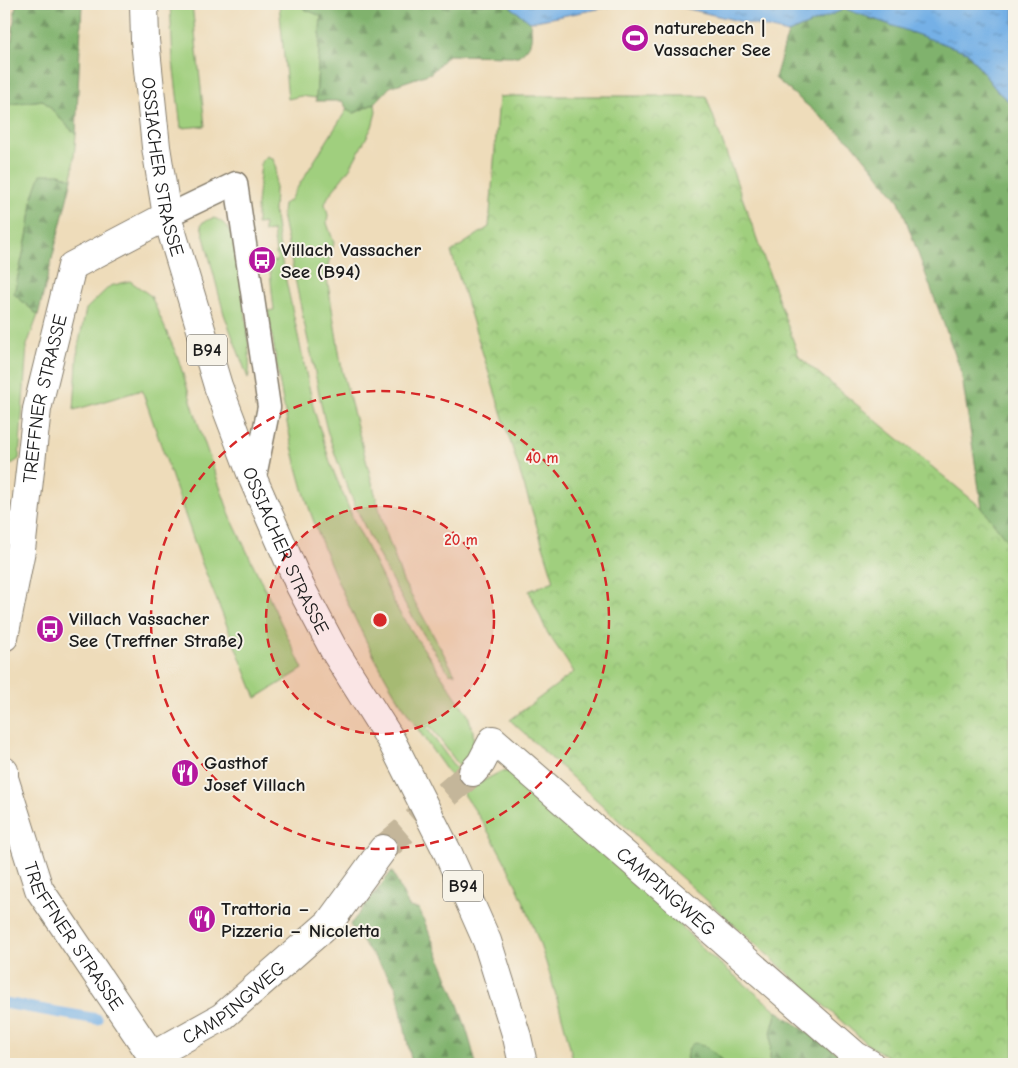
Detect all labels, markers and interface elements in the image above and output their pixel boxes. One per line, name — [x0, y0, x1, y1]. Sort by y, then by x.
place label: naturebeach | Vassacher See — [654, 17, 771, 61]
sports icon: naturebeach | Vassacher See — [620, 23, 650, 53]
street label: OSSIACHER STRASSE — [137, 76, 188, 259]
place label: Villach Vassacher See (B94) — [281, 239, 421, 283]
bus stop icon: Villach Vassacher See (B94) — [247, 245, 277, 275]
street label: TREFFNER STRASSE — [19, 312, 72, 484]
road number: B94 — [187, 334, 227, 366]
text: 40 m — [526, 449, 559, 467]
street label: OSSIACHER STRASSE — [238, 464, 334, 638]
text: 20 m — [444, 531, 478, 549]
place label: Villach Vassacher See (Treffner Straße) — [69, 608, 244, 652]
centre of rings — [371, 611, 389, 629]
bus stop icon: Villach Vassacher See (Treffner Straße) — [35, 614, 65, 644]
place label: Gasthof Josef Villach — [204, 752, 305, 796]
restaurant icon: Gasthof Josef Villach — [170, 758, 200, 788]
street label: CAMPINGWEG — [612, 843, 720, 941]
street label: TREFFNER STRASSE — [19, 859, 128, 1014]
road number: B94 — [443, 870, 483, 901]
place label: Trattoria – Pizzeria – Nicoletta — [221, 898, 380, 942]
restaurant icon: Trattoria – Pizzeria – Nicoletta — [187, 904, 217, 934]
street label: CAMPINGWEG — [178, 957, 290, 1049]

